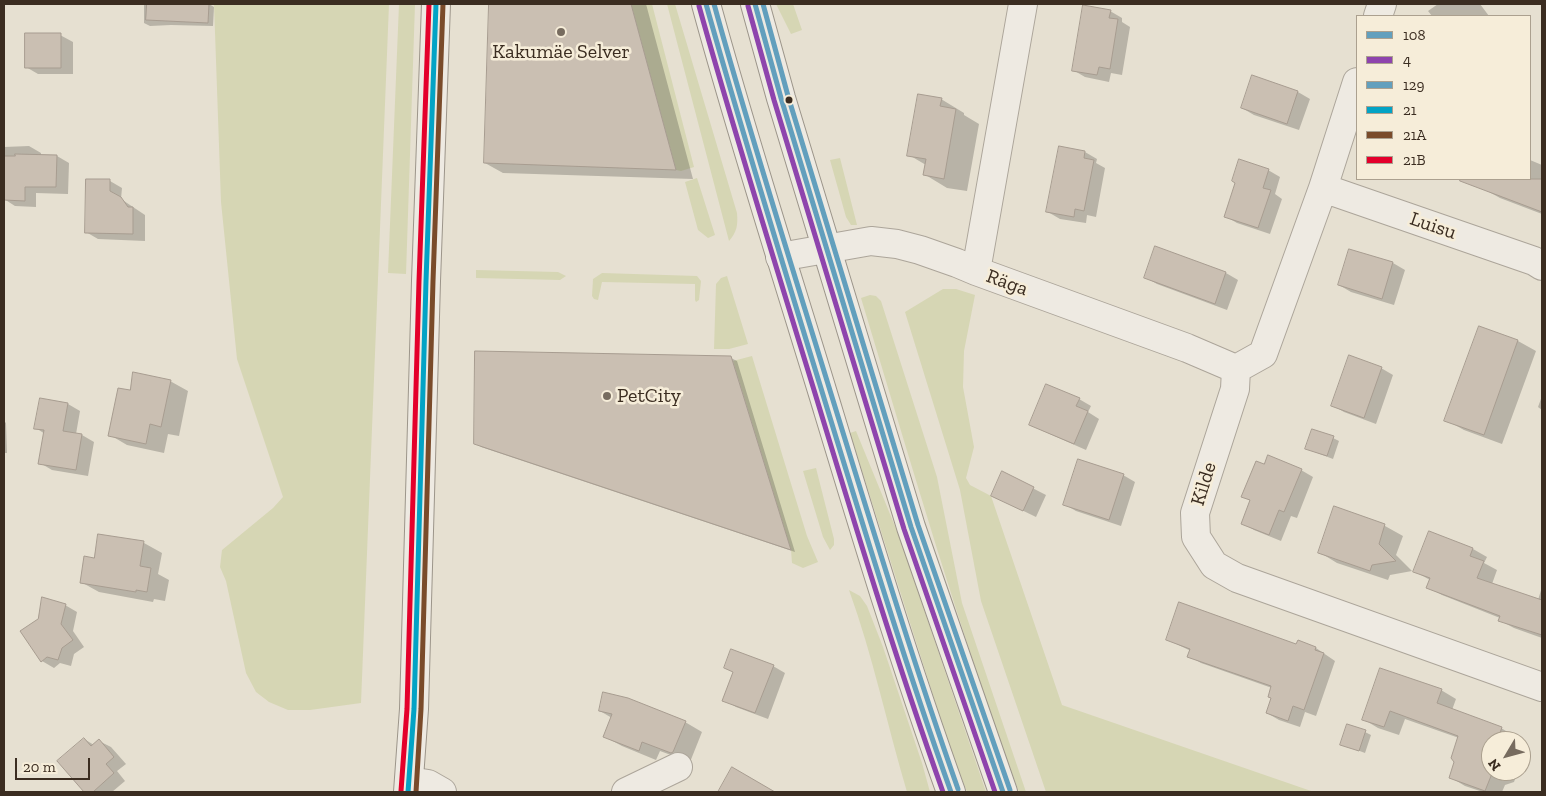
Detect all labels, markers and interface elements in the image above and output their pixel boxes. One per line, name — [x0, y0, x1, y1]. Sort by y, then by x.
legend — [1356, 15, 1531, 180]
marker: Kakumäe Selver — [555, 26, 567, 38]
text: 108 — [1403, 26, 1426, 44]
place label: Kakumäe Selver — [492, 40, 630, 64]
text: 4 — [1403, 51, 1411, 69]
text: 129 — [1403, 76, 1424, 94]
unlabelled marker — [784, 95, 794, 105]
text: 21 — [1403, 101, 1417, 119]
text: 21A — [1403, 126, 1426, 144]
text: 21B — [1403, 151, 1426, 169]
street label: Luisu — [1407, 207, 1459, 245]
street label: Räga — [983, 264, 1031, 302]
place label: PetCity — [617, 384, 681, 408]
marker: PetCity — [601, 390, 613, 402]
street label: Kilde — [1186, 459, 1222, 509]
north arrow — [1481, 731, 1531, 781]
scale bar — [18, 748, 92, 780]
text: N — [1484, 755, 1504, 774]
text: 20 m — [23, 758, 56, 776]

